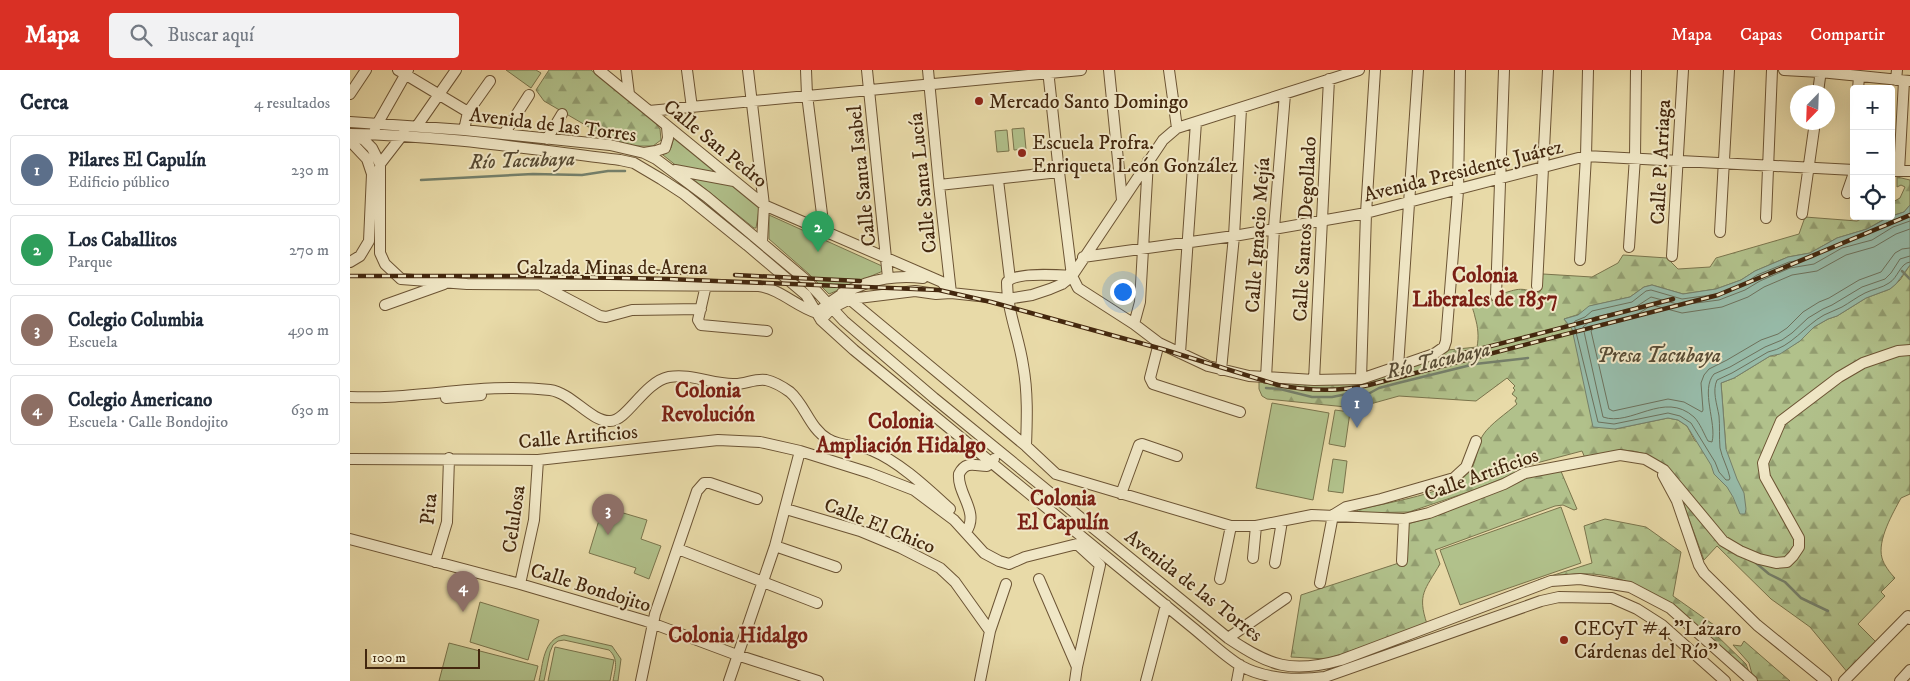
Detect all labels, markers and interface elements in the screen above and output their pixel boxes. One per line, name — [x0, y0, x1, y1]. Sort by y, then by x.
search box — [109, 13, 459, 58]
text: Mapa — [25, 20, 79, 50]
icon: search — [127, 21, 155, 49]
text: Buscar aquí — [167, 24, 254, 47]
text: Mapa — [1671, 24, 1712, 46]
text: Capas — [1740, 24, 1782, 46]
text: Compartir — [1810, 24, 1885, 46]
north arrow — [1790, 85, 1835, 130]
map controls — [1850, 85, 1895, 220]
button: + — [1850, 85, 1895, 130]
text: Cerca — [20, 90, 68, 116]
place label: Mercado Santo Domingo — [989, 90, 1188, 115]
text: 4 resultados — [254, 93, 330, 113]
street label: Calle San Pedro — [658, 95, 772, 194]
marker: Mercado Santo Domingo — [973, 95, 985, 107]
street label: Calle P. Arriaga — [1646, 98, 1677, 225]
street label: Avenida de las Torres — [468, 103, 638, 148]
street label: Calle Santa Isabel — [843, 104, 882, 248]
street label: Calle Santa Lucía — [904, 111, 943, 254]
button: − — [1850, 130, 1895, 175]
place label: Escuela Profra. Enriqueta León González — [1032, 131, 1238, 179]
street label: Avenida Presidente Juárez — [1361, 134, 1566, 208]
street label: Calle Santos Degollado — [1288, 136, 1323, 322]
water label: Río Tacubaya — [468, 146, 576, 176]
marker: Escuela Profra. Enriqueta León González — [1016, 147, 1028, 159]
text: Pilares El Capulín — [68, 149, 206, 172]
street label: Calle Ignacio Mejía — [1241, 156, 1276, 314]
text: 1 — [34, 160, 40, 180]
text: 230 m — [291, 160, 329, 180]
text: Edificio público — [68, 172, 169, 192]
button: locate — [1850, 175, 1895, 220]
pin: 2 — [802, 211, 834, 252]
text: Los Caballitos — [68, 229, 177, 252]
text: 2 — [33, 240, 41, 260]
text: 270 m — [289, 240, 329, 260]
text: Parque — [68, 252, 112, 272]
street label: Calzada Minas de Arena — [516, 256, 708, 281]
district label: Colonia Liberales de 1857 — [1412, 263, 1558, 313]
your location — [1110, 279, 1136, 305]
text: Colegio Columbia — [68, 309, 203, 332]
text: 3 — [34, 320, 40, 340]
text: 490 m — [288, 320, 329, 340]
text: Escuela — [68, 332, 118, 352]
water label: Río Tacubaya — [1383, 336, 1493, 386]
water label: Presa Tacubaya — [1597, 343, 1721, 369]
district label: Colonia Revolución — [661, 378, 756, 428]
pin: 1 — [1341, 387, 1373, 428]
text: Colegio Americano — [68, 389, 212, 412]
text: 4 — [32, 400, 42, 420]
text: 630 m — [291, 400, 329, 420]
district label: Colonia Ampliación Hidalgo — [815, 409, 986, 459]
text: Escuela · Calle Bondojito — [68, 412, 228, 432]
street label: Calle Artificios — [518, 420, 639, 455]
street label: Calle Artificios — [1421, 443, 1542, 508]
street label: Celulosa — [497, 483, 532, 555]
district label: Colonia El Capulín — [1017, 486, 1110, 536]
street label: Pita — [415, 492, 444, 526]
street label: Calle El Chico — [820, 493, 939, 560]
pin: 3 — [592, 494, 624, 535]
street label: Avenida de las Torres — [1119, 525, 1267, 648]
street label: Calle Bondojito — [527, 558, 654, 619]
pin: 4 — [447, 571, 479, 612]
place label: CECyT #4 "Lázaro Cárdenas del Río" — [1574, 617, 1741, 665]
district label: Colonia Hidalgo — [668, 623, 808, 649]
marker: CECyT #4 "Lázaro Cárdenas del Río" — [1558, 634, 1570, 646]
scale bar — [365, 646, 480, 669]
text: 100 m — [372, 649, 406, 667]

